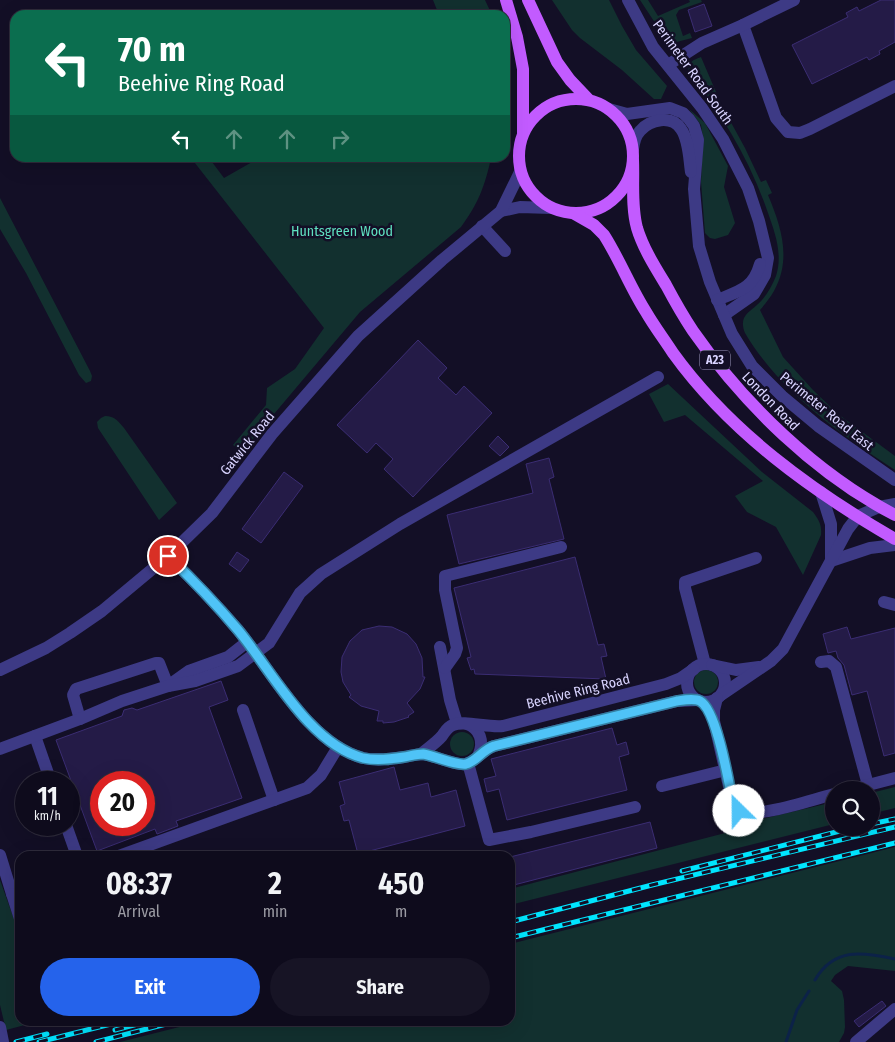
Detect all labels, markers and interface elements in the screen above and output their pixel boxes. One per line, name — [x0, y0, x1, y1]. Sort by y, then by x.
street label: Perimeter Road South — [649, 17, 736, 128]
text: 70 m — [118, 28, 186, 70]
icon: left — [35, 30, 100, 95]
text: Beehive Ring Road — [118, 70, 285, 97]
icon: left — [167, 125, 195, 153]
icon: ahead — [220, 125, 248, 153]
icon: ahead — [273, 125, 301, 153]
icon: right — [326, 125, 354, 153]
park label: Huntsgreen Wood — [291, 223, 393, 240]
road number: A23 — [700, 350, 730, 370]
street label: London Road — [738, 368, 803, 434]
street label: Perimeter Road East — [776, 368, 877, 455]
street label: Gatwick Road — [217, 408, 278, 479]
pin — [147, 535, 189, 577]
icon: arrive — [154, 542, 182, 570]
street label: Beehive Ring Road — [525, 670, 632, 713]
speed limit sign: 20 — [90, 771, 155, 836]
map controls — [825, 781, 880, 836]
button: search — [825, 781, 880, 836]
text: 11 — [37, 782, 58, 812]
position arrow — [712, 784, 764, 836]
text: km/h — [34, 809, 61, 823]
text: 08:37 — [106, 866, 172, 902]
text: 2 — [268, 866, 282, 902]
text: 450 — [378, 866, 424, 902]
text: Arrival — [118, 902, 160, 921]
text: min — [263, 902, 287, 921]
text: m — [395, 902, 407, 921]
button: Exit — [40, 958, 260, 1016]
button: Share — [270, 958, 490, 1016]

